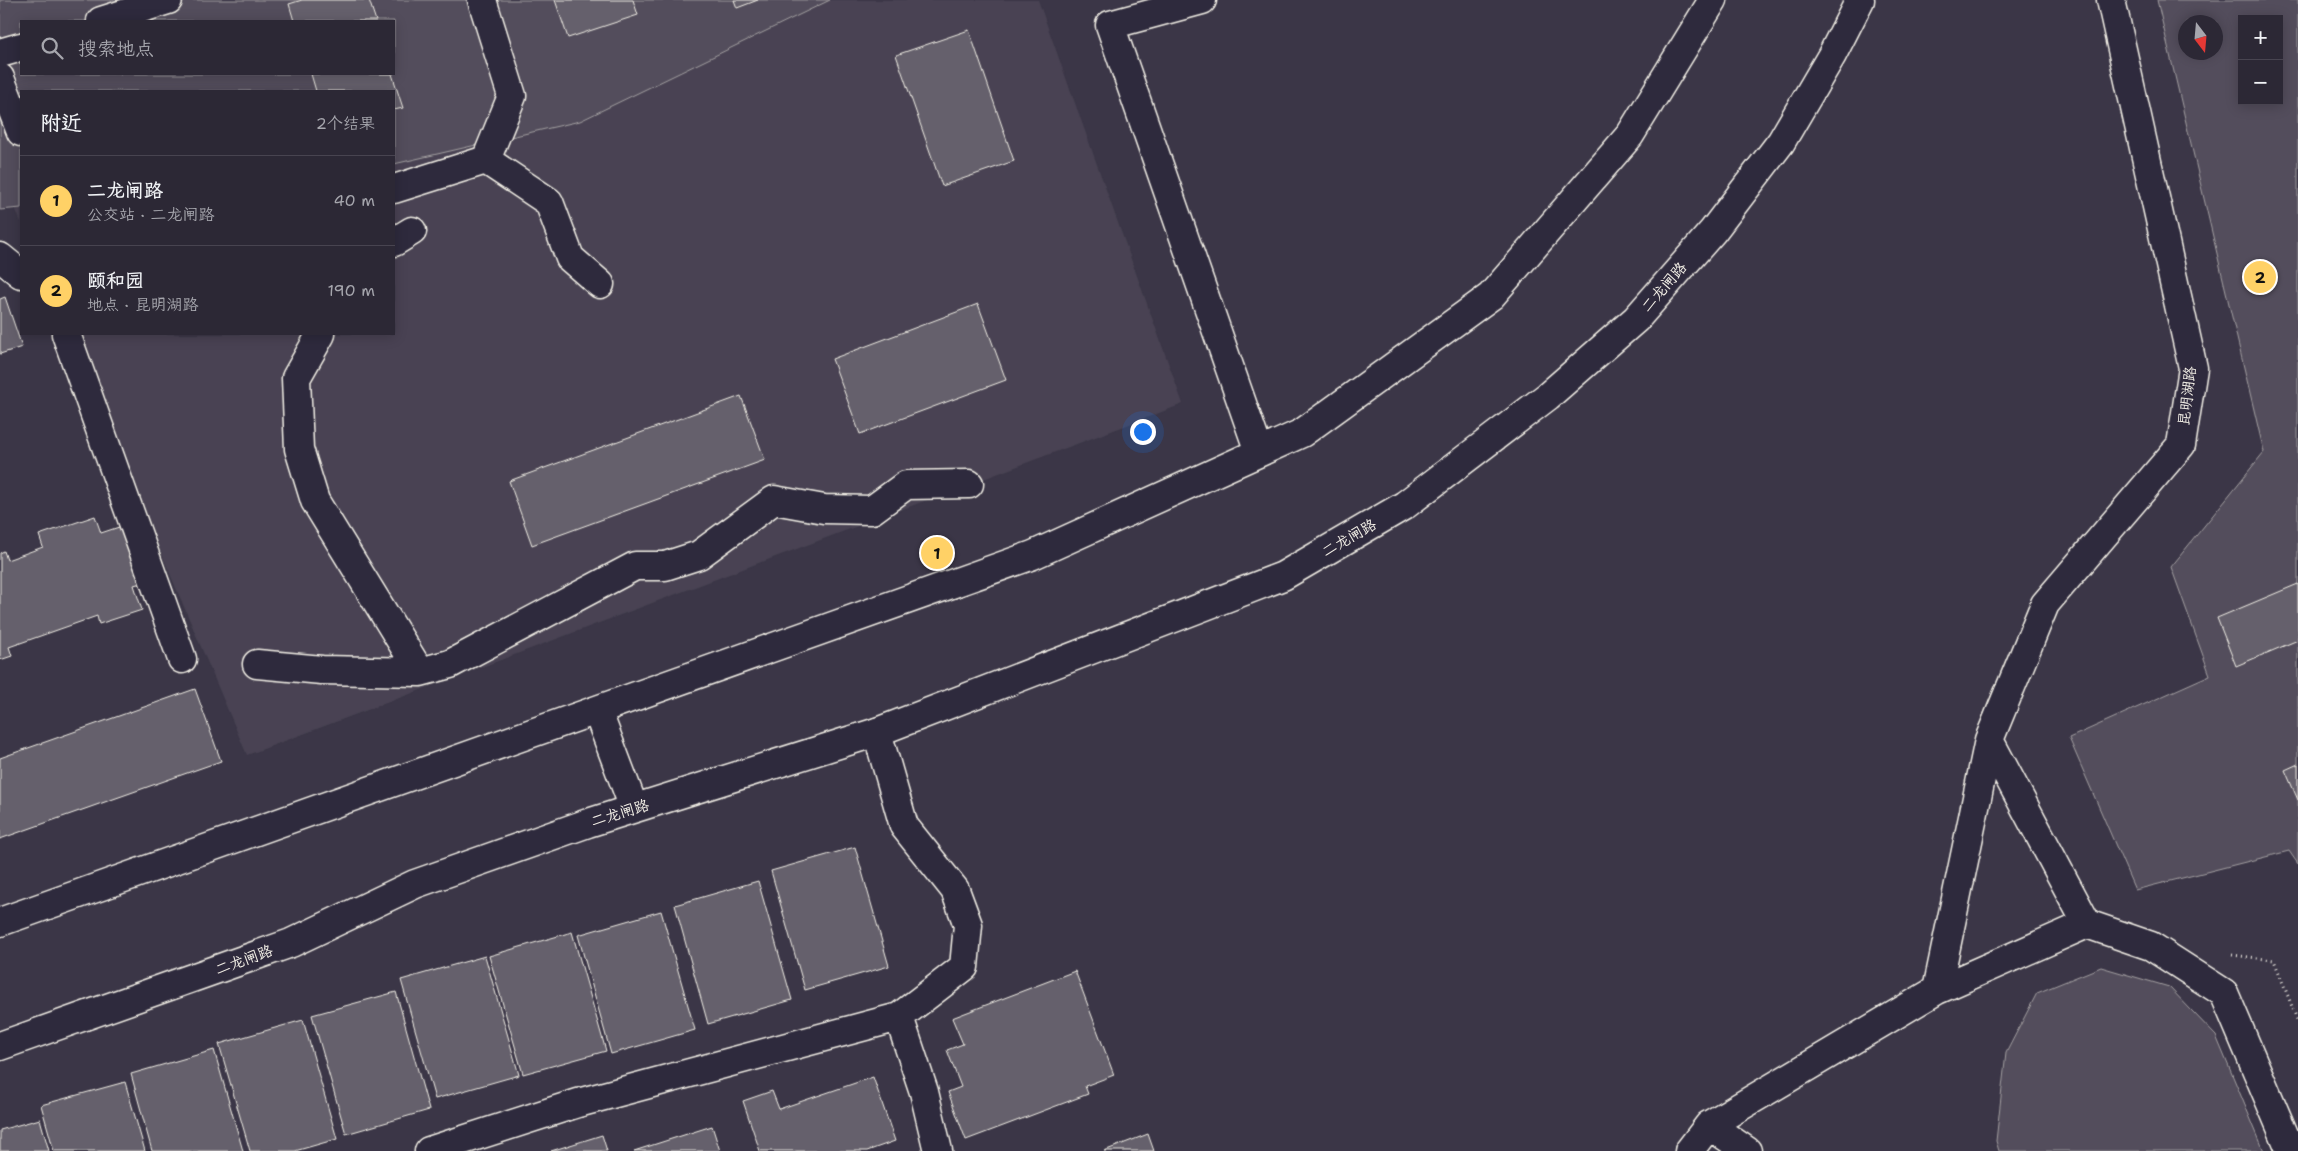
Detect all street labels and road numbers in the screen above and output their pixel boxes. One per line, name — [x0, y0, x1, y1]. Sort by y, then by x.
street label: 二龙闸路 — [1637, 258, 1691, 316]
street label: 昆明湖路 — [2173, 365, 2201, 427]
street label: 二龙闸路 — [1318, 514, 1380, 562]
street label: 二龙闸路 — [588, 795, 652, 831]
street label: 二龙闸路 — [212, 940, 276, 980]

